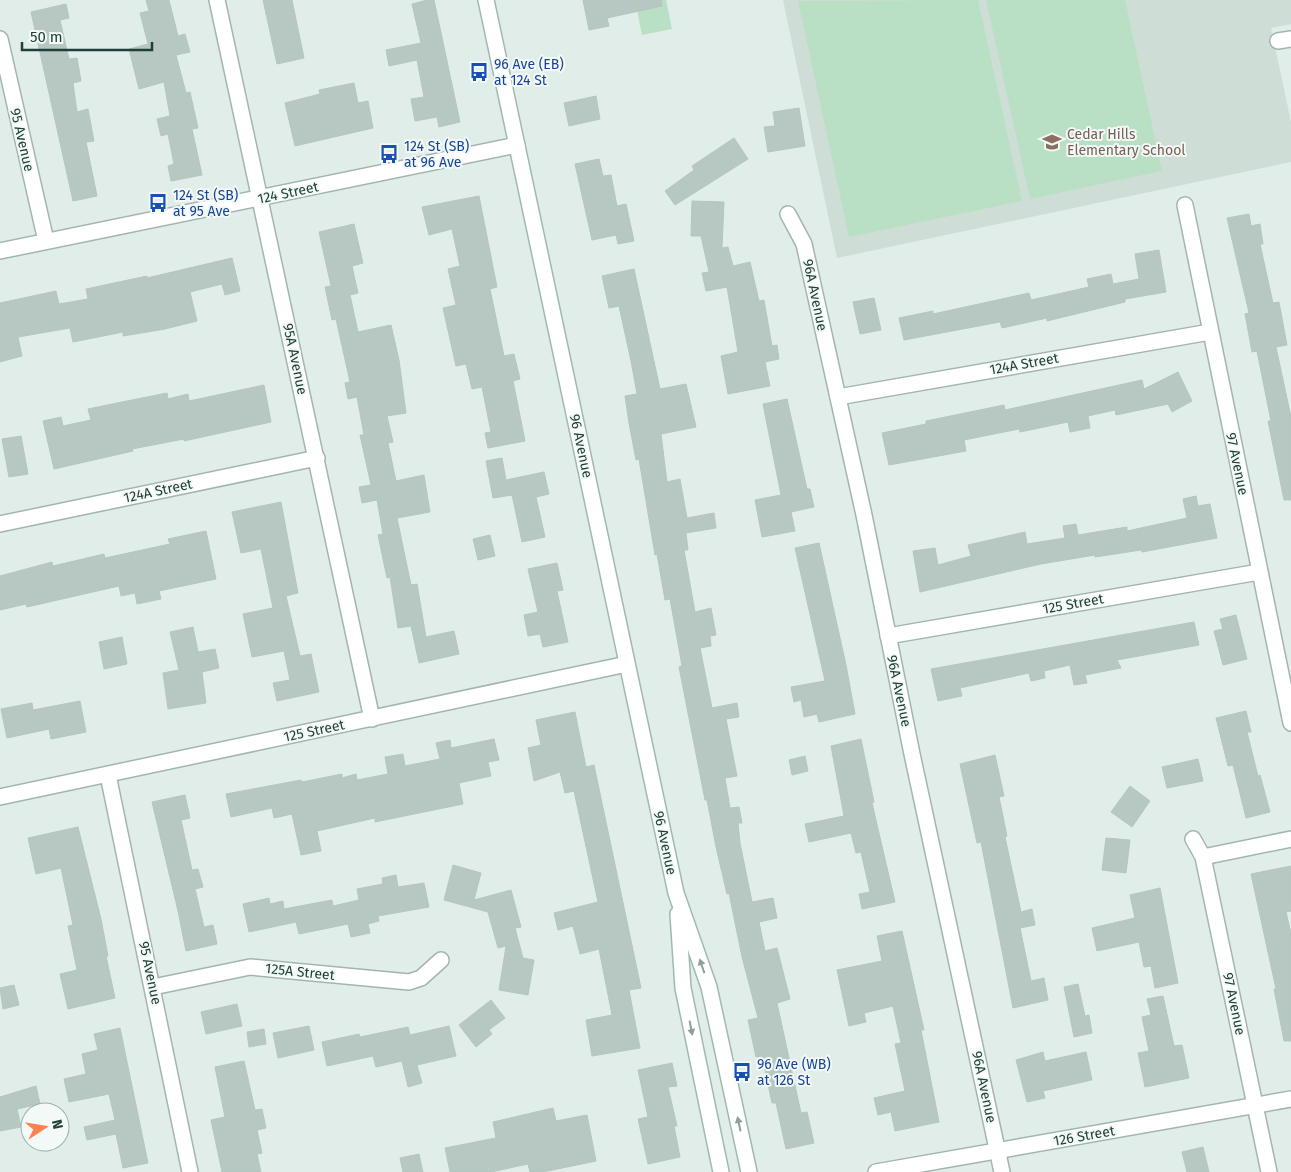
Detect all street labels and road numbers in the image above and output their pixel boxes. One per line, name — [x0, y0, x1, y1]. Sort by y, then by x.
street label: 95 Avenue — [6, 107, 38, 173]
street label: 124 Street — [256, 178, 321, 208]
street label: 96A Avenue — [799, 258, 831, 332]
street label: 95A Avenue — [279, 322, 311, 396]
street label: 124A Street — [988, 349, 1061, 378]
street label: 96 Avenue — [566, 412, 596, 480]
street label: 97 Avenue — [1222, 431, 1252, 497]
street label: 124A Street — [122, 475, 195, 507]
street label: 125 Street — [1041, 590, 1106, 618]
street label: 96A Avenue — [883, 654, 915, 728]
street label: 125 Street — [282, 716, 347, 746]
street label: 96 Avenue — [650, 809, 680, 877]
street label: 95 Avenue — [135, 940, 165, 1006]
street label: 125A Street — [264, 960, 336, 984]
street label: 97 Avenue — [1219, 971, 1249, 1037]
street label: 96A Avenue — [968, 1050, 1000, 1124]
street label: 126 Street — [1052, 1122, 1117, 1150]

